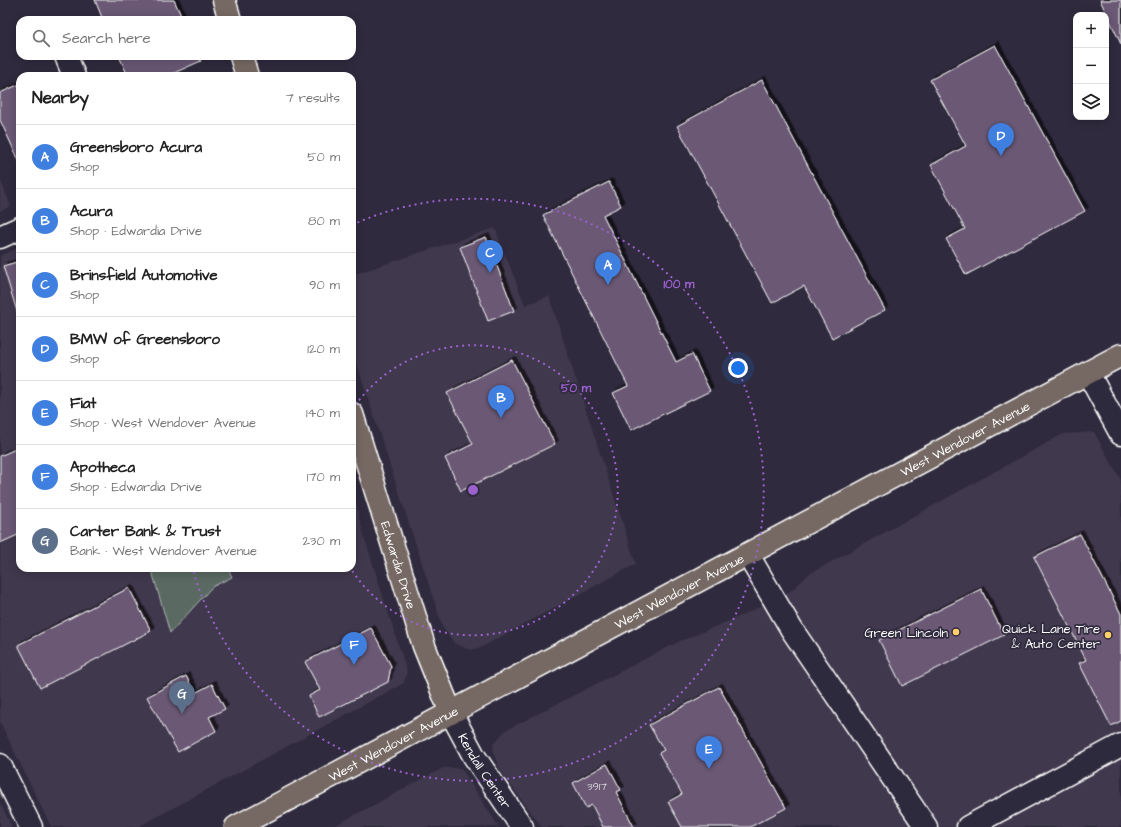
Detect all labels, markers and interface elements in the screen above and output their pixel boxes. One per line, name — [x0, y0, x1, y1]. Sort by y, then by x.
map controls — [1073, 12, 1109, 120]
button: + — [1073, 12, 1109, 48]
search box — [16, 16, 356, 60]
icon: search — [30, 27, 52, 49]
text: Search here — [62, 28, 151, 49]
button: − — [1073, 48, 1109, 84]
button: layers — [1073, 84, 1109, 120]
text: Nearby — [32, 86, 89, 110]
text: 7 results — [286, 89, 340, 107]
pin: D — [988, 123, 1014, 156]
text: Greensboro Acura — [70, 137, 202, 158]
text: A — [41, 148, 49, 166]
text: 50 m — [307, 148, 340, 166]
text: Shop — [70, 158, 99, 176]
text: Acura — [70, 201, 113, 222]
text: B — [40, 212, 50, 230]
text: 80 m — [308, 212, 340, 230]
text: Shop · Edwardia Drive — [70, 222, 202, 240]
pin: C — [477, 240, 503, 273]
pin: A — [595, 252, 621, 285]
text: Brinsfield Automotive — [70, 265, 218, 286]
text: C — [40, 276, 50, 294]
text: 90 m — [309, 276, 340, 294]
text: 100 m — [664, 276, 695, 293]
text: Shop — [70, 286, 99, 304]
text: BMW of Greensboro — [70, 329, 220, 350]
text: D — [41, 340, 49, 358]
text: 120 m — [307, 340, 340, 358]
text: Shop — [70, 350, 99, 368]
your location — [728, 358, 748, 378]
text: 50 m — [561, 380, 592, 397]
pin: B — [488, 385, 514, 418]
text: Fiat — [70, 393, 96, 414]
street label: West Wendover Avenue — [897, 397, 1033, 481]
text: E — [41, 404, 49, 422]
text: 140 m — [306, 404, 340, 422]
text: Shop · West Wendover Avenue — [70, 414, 256, 432]
text: Apotheca — [70, 457, 135, 478]
text: F — [40, 468, 50, 486]
text: 170 m — [307, 468, 340, 486]
text: Shop · Edwardia Drive — [70, 478, 202, 496]
centre of rings — [466, 483, 480, 497]
street label: Edwardia Drive — [376, 519, 420, 611]
text: Carter Bank & Trust — [70, 521, 221, 542]
text: G — [40, 532, 50, 550]
text: 230 m — [302, 532, 340, 550]
text: Bank · West Wendover Avenue — [70, 542, 257, 560]
street label: West Wendover Avenue — [611, 550, 747, 634]
place label: Quick Lane Tire & Auto Center — [1002, 620, 1100, 653]
place label: Green Lincoln — [865, 624, 948, 642]
marker: Green Lincoln — [951, 627, 961, 637]
marker: Quick Lane Tire & Auto Center — [1103, 630, 1113, 640]
pin: F — [341, 632, 367, 665]
pin: G — [169, 681, 195, 714]
street label: West Wendover Avenue — [326, 702, 462, 786]
street label: Kendall Center — [453, 730, 515, 812]
pin: E — [696, 736, 722, 769]
house number: 3917 — [587, 779, 607, 794]

